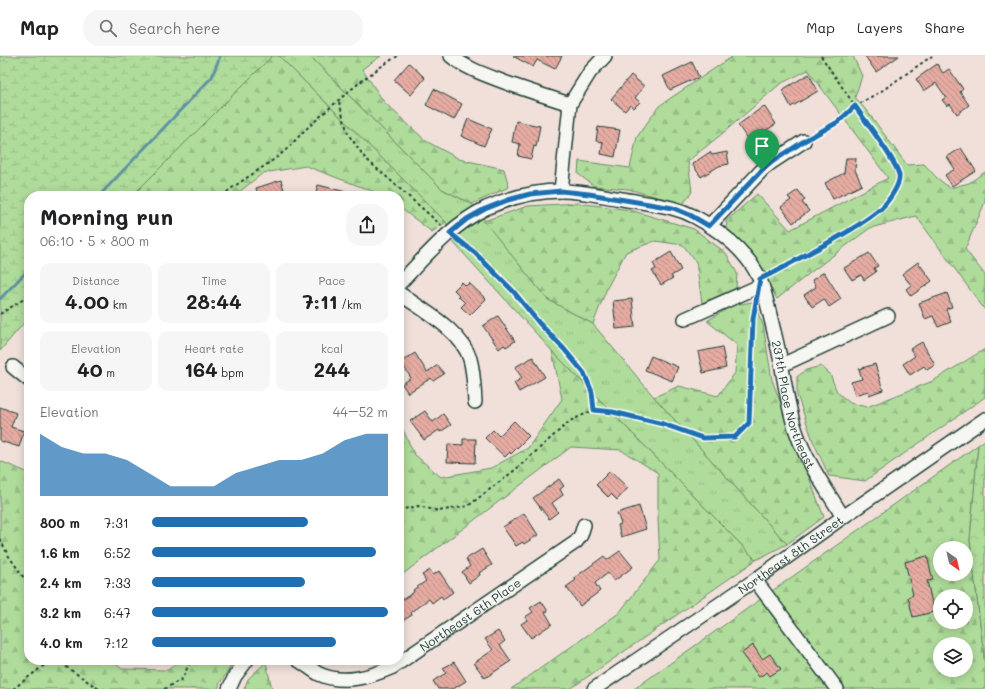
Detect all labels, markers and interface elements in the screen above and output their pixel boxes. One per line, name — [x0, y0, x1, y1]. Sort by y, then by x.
search box — [83, 10, 363, 46]
text: Map — [20, 15, 59, 40]
icon: search — [97, 17, 119, 39]
text: Search here — [129, 18, 220, 38]
text: Map — [806, 18, 835, 37]
text: Layers — [857, 18, 903, 37]
text: Share — [925, 18, 965, 37]
pin — [745, 129, 779, 170]
icon: arrive — [751, 135, 773, 157]
text: Morning run — [40, 202, 173, 231]
button: share — [346, 204, 388, 246]
text: 06:10 · 5 × 800 m — [40, 232, 149, 249]
text: Distance — [72, 273, 120, 288]
text: Time — [201, 273, 227, 288]
text: Pace — [319, 273, 345, 288]
text: 4.00 — [65, 288, 109, 314]
text: 28:44 — [186, 288, 242, 314]
text: 7:11 — [302, 288, 338, 314]
text: km — [109, 297, 127, 312]
text: /km — [338, 297, 362, 312]
street label: 237th Place Northeast — [768, 339, 820, 471]
text: Elevation — [71, 341, 121, 356]
text: Heart rate — [184, 341, 244, 356]
text: kcal — [321, 341, 343, 356]
text: 40 — [77, 356, 103, 382]
text: 164 — [184, 356, 218, 382]
text: 244 — [314, 356, 350, 382]
text: m — [103, 365, 115, 380]
text: bpm — [218, 365, 244, 380]
text: Elevation — [40, 403, 98, 420]
text: 44–52 m — [333, 403, 388, 420]
street label: Northeast 8th Street — [735, 512, 846, 597]
text: 800 m — [40, 514, 80, 531]
text: 7:31 — [104, 514, 129, 531]
north arrow — [933, 541, 973, 581]
map controls — [933, 541, 973, 677]
text: 1.6 km — [40, 544, 80, 561]
text: 6:52 — [104, 544, 131, 561]
text: 2.4 km — [40, 574, 82, 591]
text: 7:33 — [104, 574, 131, 591]
street label: Northeast 6th Place — [416, 574, 524, 655]
button: locate — [933, 589, 973, 629]
text: 3.2 km — [40, 604, 81, 621]
text: 6:47 — [104, 604, 131, 621]
text: 4.0 km — [40, 634, 83, 651]
text: 7:12 — [104, 634, 128, 651]
button: layers — [933, 637, 973, 677]

